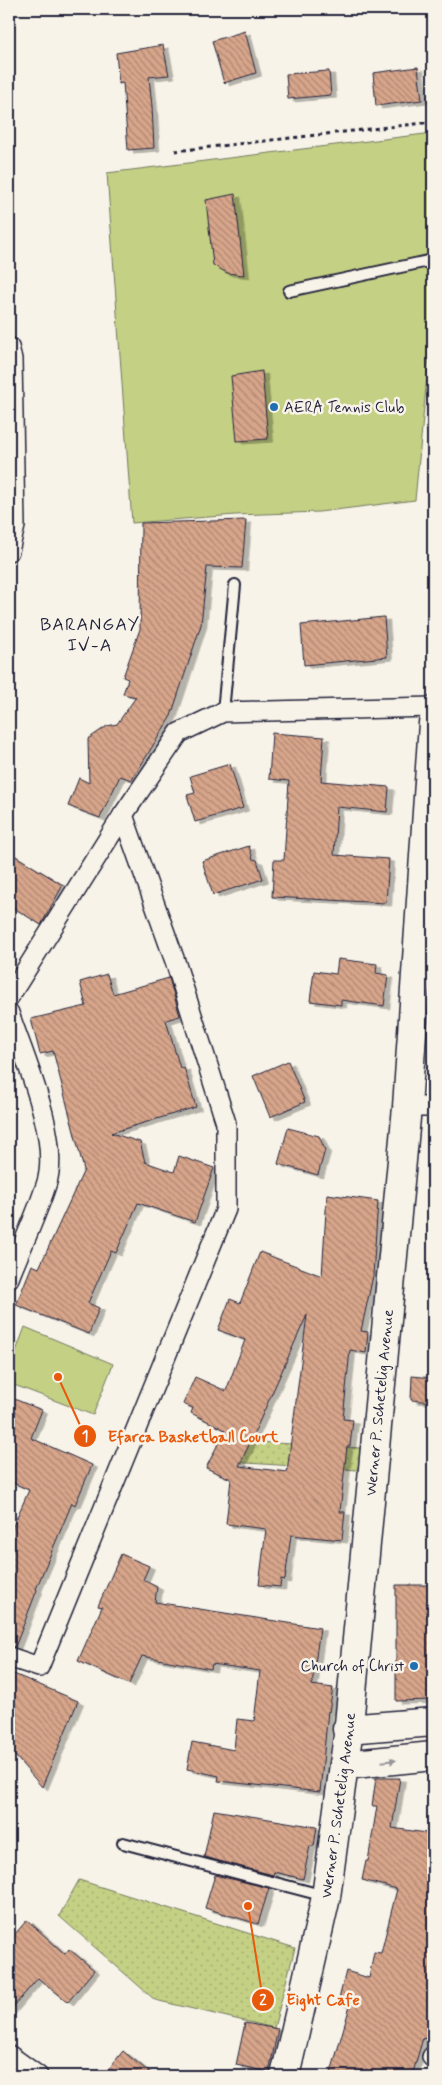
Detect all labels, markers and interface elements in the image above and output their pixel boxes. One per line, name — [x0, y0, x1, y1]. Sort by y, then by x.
place label: AERA Tennis Club — [284, 398, 404, 418]
marker: AERA Tennis Club — [268, 401, 280, 413]
district label: BARANGAY IV-A — [40, 613, 140, 658]
street label: Werner P. Schetelig Avenue — [362, 1309, 399, 1497]
callout: Efarca Basketball Court — [73, 1421, 288, 1452]
text: 1 — [82, 1427, 88, 1447]
text: Efarca Basketball Court — [108, 1427, 279, 1448]
place label: Church of Christ — [300, 1657, 405, 1677]
marker: Church of Christ — [408, 1660, 420, 1672]
street label: Werner P. Schetelig Avenue — [317, 1712, 361, 1900]
one-way arrow — [381, 1757, 397, 1765]
callout: Eight Cafe — [251, 1984, 370, 2015]
text: Eight Cafe — [286, 1990, 360, 2012]
text: 2 — [259, 1991, 267, 2011]

